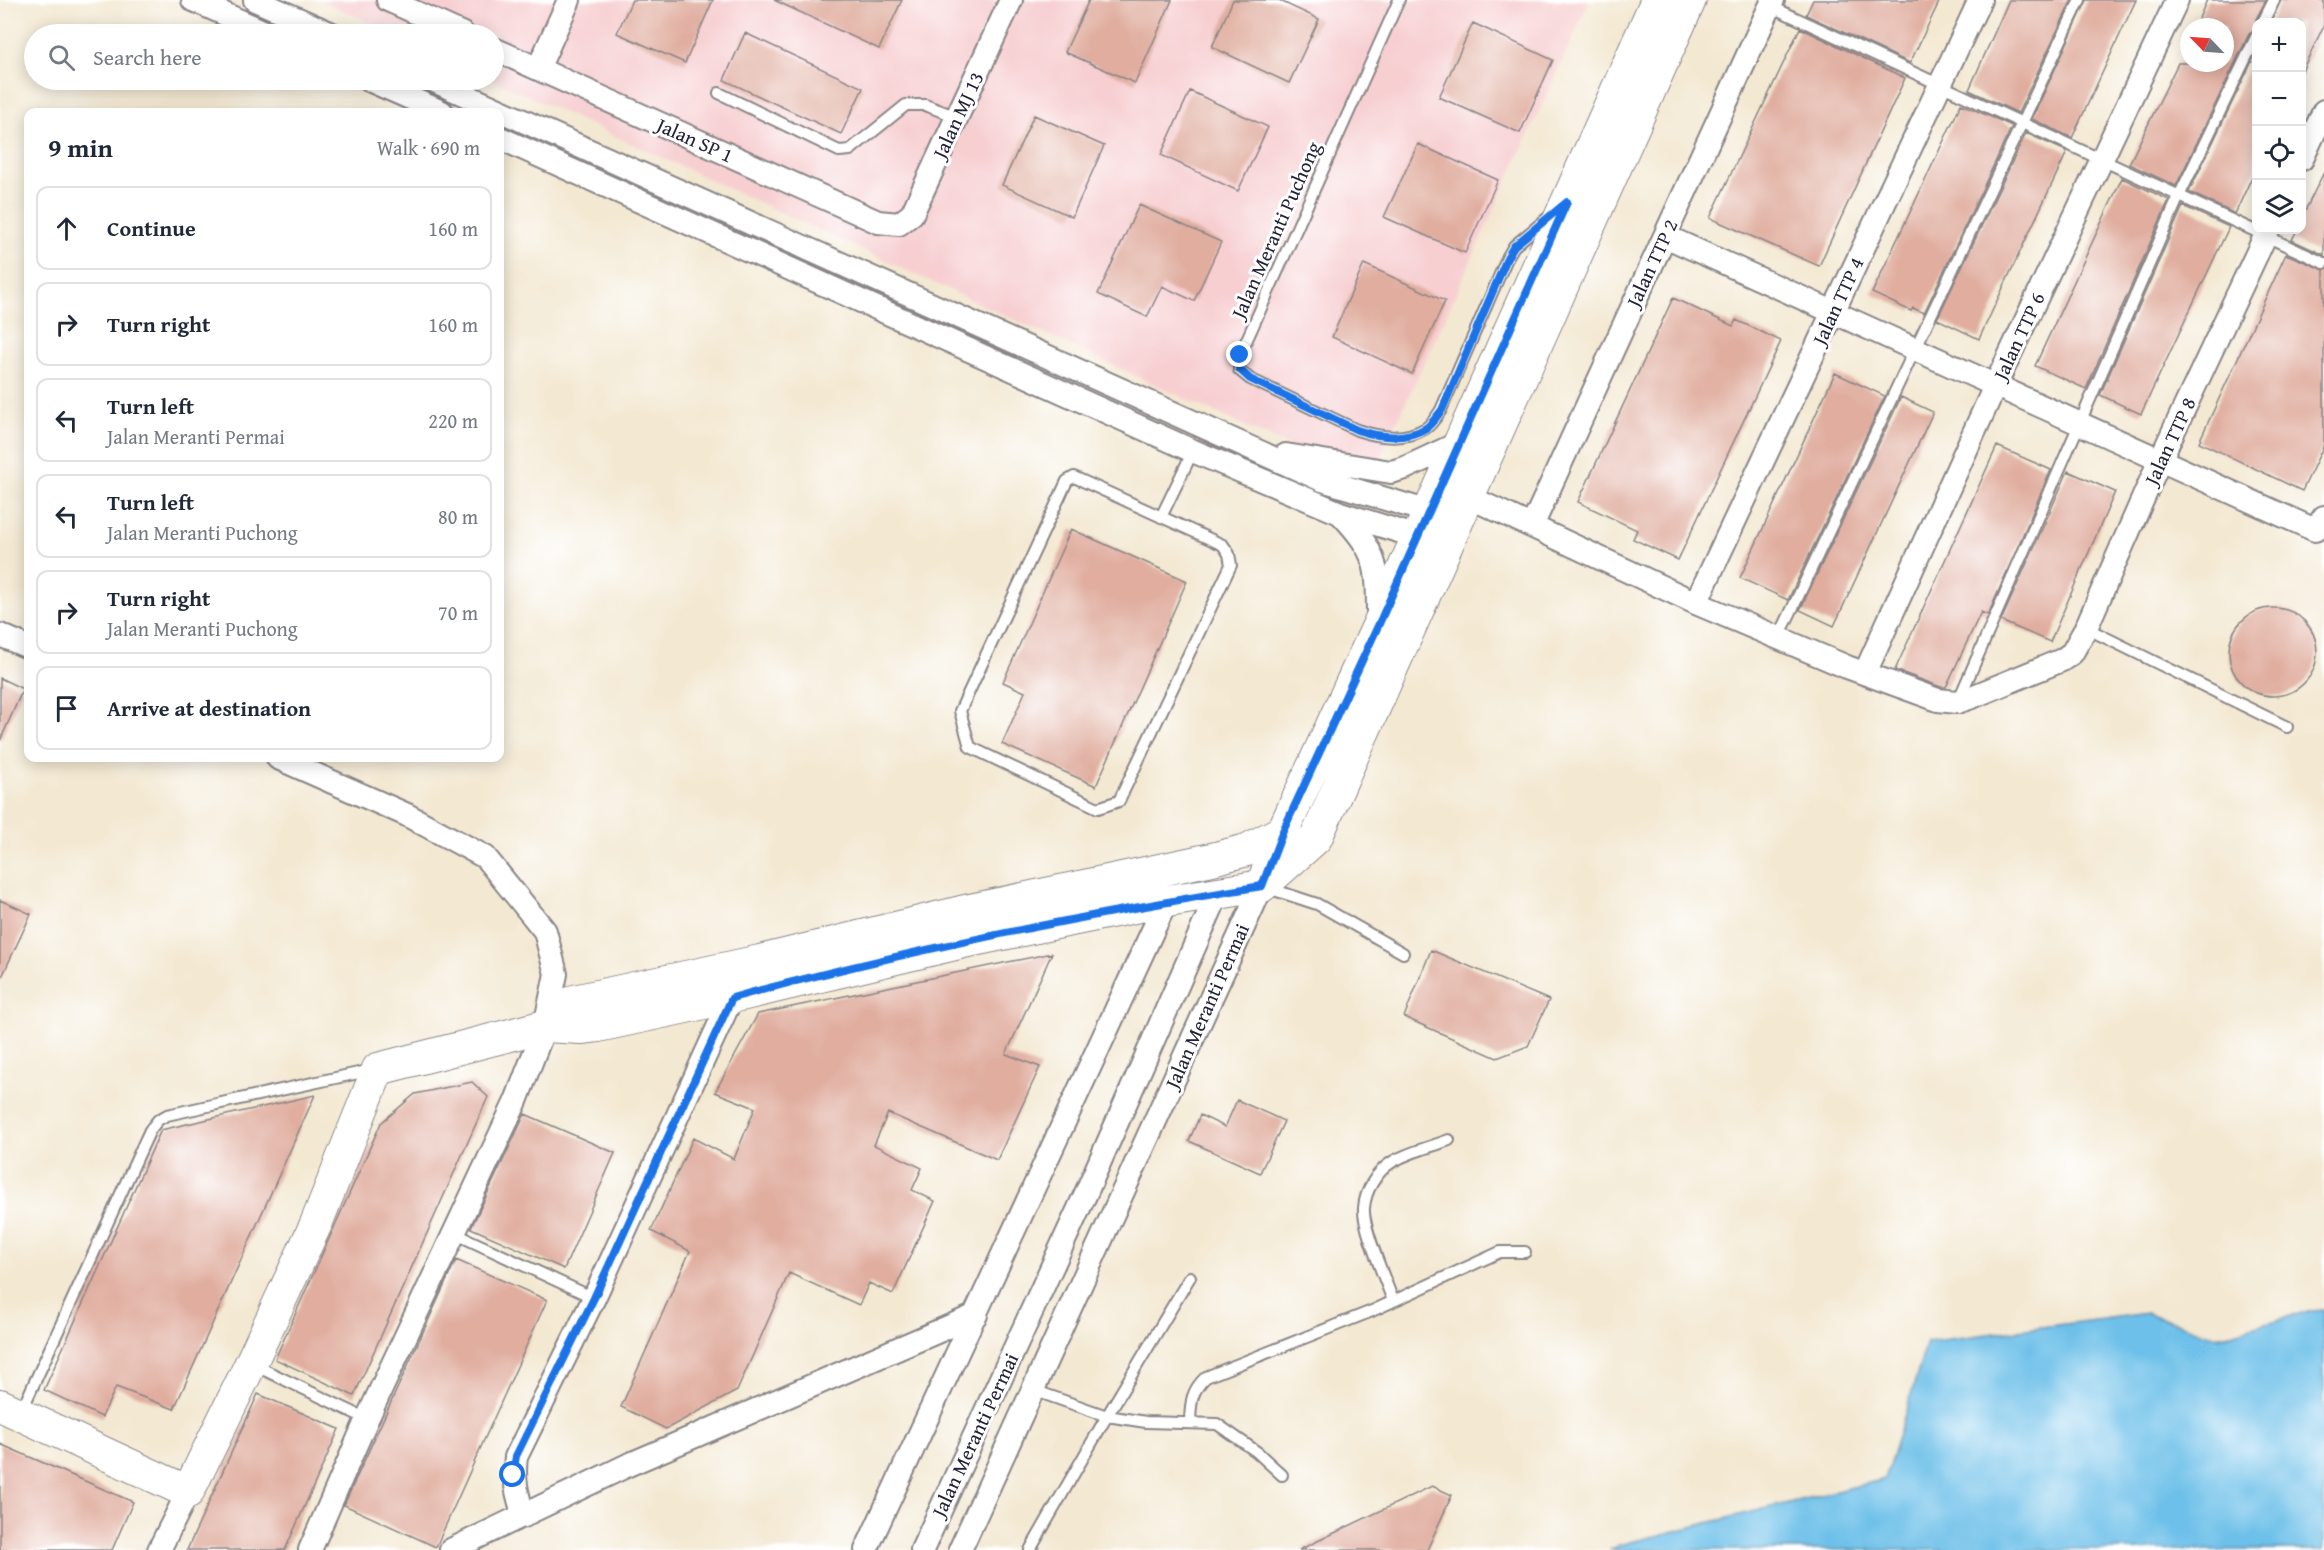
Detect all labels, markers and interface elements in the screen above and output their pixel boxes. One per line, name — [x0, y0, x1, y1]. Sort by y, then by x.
north arrow — [2180, 18, 2234, 72]
map controls — [2252, 18, 2306, 234]
button: + — [2252, 18, 2306, 72]
search box — [24, 24, 504, 90]
icon: search — [45, 41, 78, 74]
text: Search here — [93, 41, 202, 73]
street label: Jalan MJ 13 — [924, 67, 990, 166]
button: − — [2252, 72, 2306, 126]
street label: Jalan SP 1 — [650, 109, 738, 169]
button: locate — [2252, 126, 2306, 180]
text: 9 min — [48, 128, 113, 167]
text: Walk · 690 m — [377, 133, 480, 162]
street label: Jalan Meranti Puchong — [1222, 137, 1328, 326]
button: layers — [2252, 180, 2306, 234]
icon: ahead — [50, 212, 83, 245]
text: Continue — [107, 212, 196, 244]
text: 160 m — [428, 214, 478, 243]
street label: Jalan TTP 2 — [1617, 214, 1684, 314]
street label: Jalan TTP 4 — [1803, 252, 1870, 352]
street label: Jalan TTP 6 — [1984, 287, 2051, 387]
icon: right — [50, 308, 83, 341]
text: Turn right — [107, 308, 210, 340]
text: 160 m — [428, 310, 478, 339]
route end — [1226, 341, 1252, 367]
text: Turn left — [107, 390, 194, 422]
street label: Jalan TTP 8 — [2135, 392, 2202, 492]
icon: left — [50, 404, 83, 437]
text: 220 m — [428, 406, 478, 435]
text: Jalan Meranti Permai — [107, 422, 285, 451]
text: Turn left — [107, 486, 194, 518]
icon: left — [50, 500, 83, 533]
text: 80 m — [438, 502, 478, 531]
text: Jalan Meranti Puchong — [107, 518, 298, 547]
text: Turn right — [107, 582, 210, 614]
icon: right — [50, 596, 83, 629]
text: 70 m — [438, 598, 478, 627]
text: Jalan Meranti Puchong — [107, 614, 298, 643]
icon: arrive — [50, 692, 83, 725]
text: Arrive at destination — [107, 692, 311, 724]
street label: Jalan Meranti Permai — [1156, 918, 1256, 1096]
street label: Jalan Meranti Permai — [923, 1348, 1025, 1524]
route start — [499, 1461, 525, 1487]

